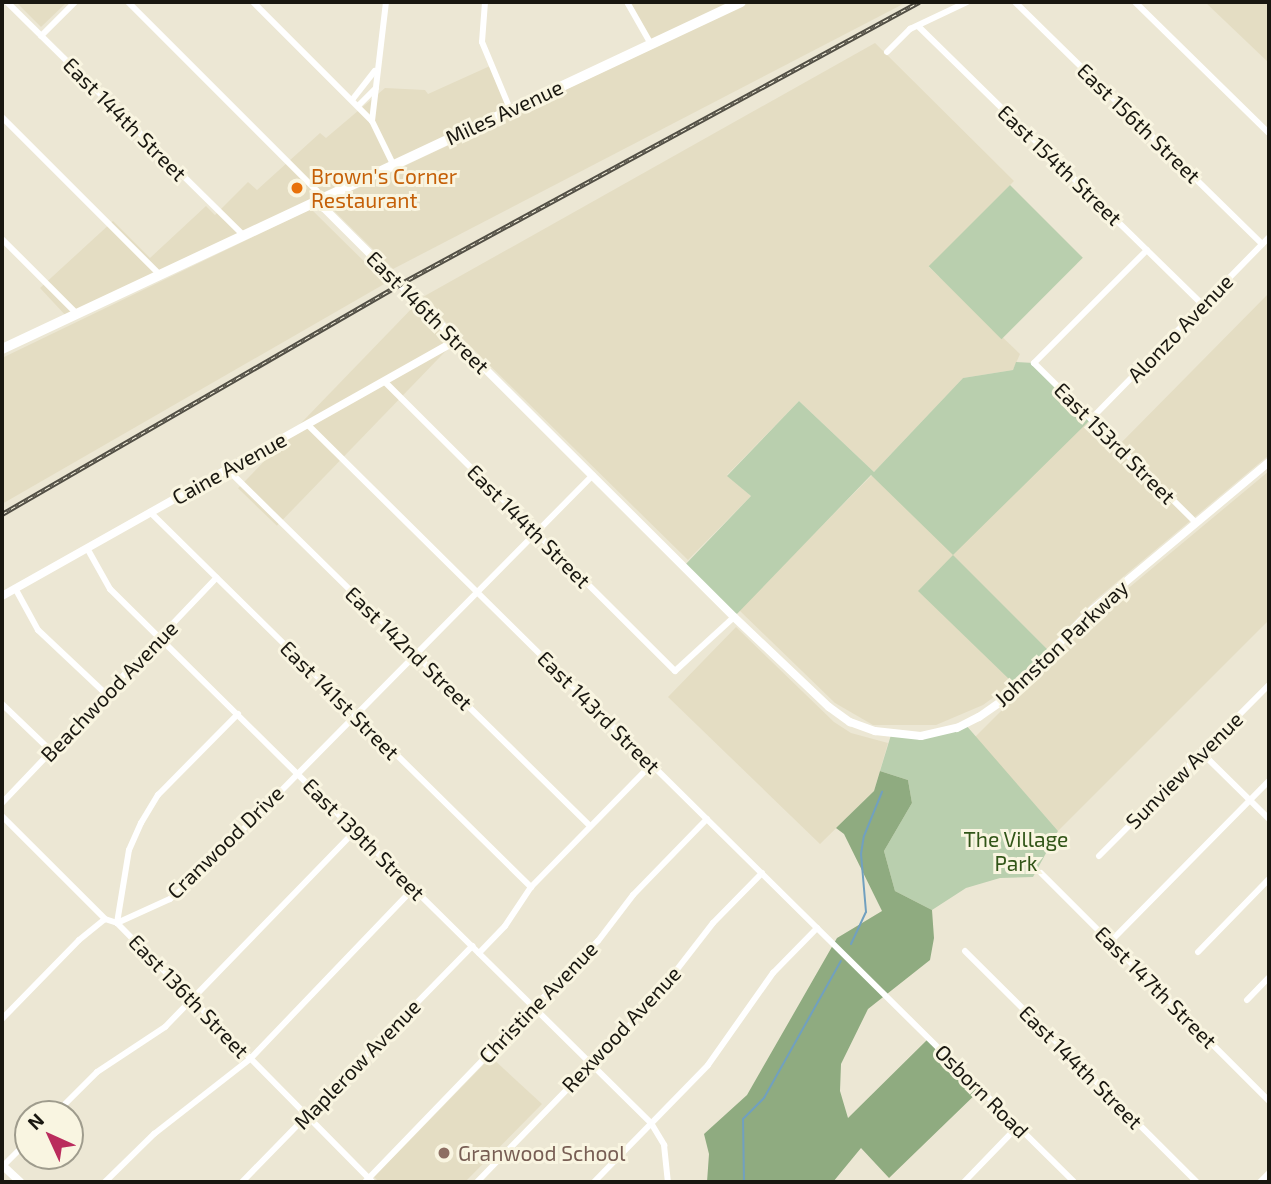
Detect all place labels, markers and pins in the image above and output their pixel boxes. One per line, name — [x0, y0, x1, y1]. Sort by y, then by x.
place label: Brown's Corner Restaurant — [311, 163, 457, 213]
marker: Brown's Corner Restaurant — [289, 180, 305, 196]
place label: Granwood School — [458, 1140, 625, 1166]
marker: Granwood School — [436, 1145, 452, 1161]

